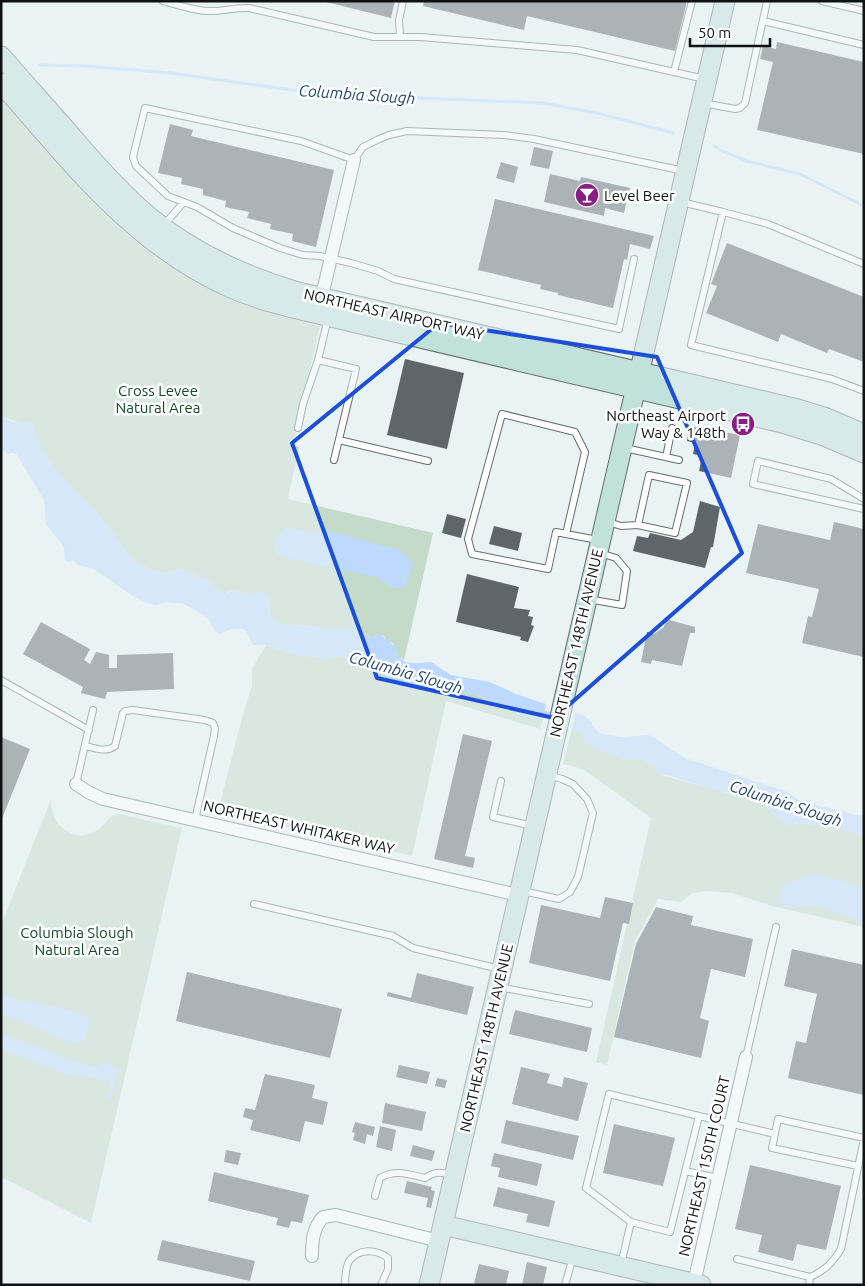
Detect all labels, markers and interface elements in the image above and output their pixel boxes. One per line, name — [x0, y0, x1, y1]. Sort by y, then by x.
scale bar — [690, 15, 770, 47]
text: 50 m — [698, 24, 731, 41]
water label: Columbia Slough — [298, 81, 416, 107]
bar icon: Level Beer — [574, 182, 600, 208]
place label: Level Beer — [604, 187, 675, 204]
street label: NORTHEAST AIRPORT WAY — [302, 285, 486, 343]
park label: Cross Levee Natural Area — [115, 382, 201, 416]
place label: Northeast Airport Way & 148th — [606, 407, 726, 441]
bus stop icon: Northeast Airport Way & 148th — [730, 411, 756, 437]
street label: NORTHEAST 148TH AVENUE — [546, 547, 606, 739]
water label: Columbia Slough — [347, 647, 465, 697]
water label: Columbia Slough — [728, 776, 844, 830]
street label: NORTHEAST WHITAKER WAY — [202, 797, 396, 857]
park label: Columbia Slough Natural Area — [20, 924, 134, 958]
street label: NORTHEAST 148TH AVENUE — [456, 942, 516, 1134]
street label: NORTHEAST 150TH COURT — [675, 1073, 733, 1258]

